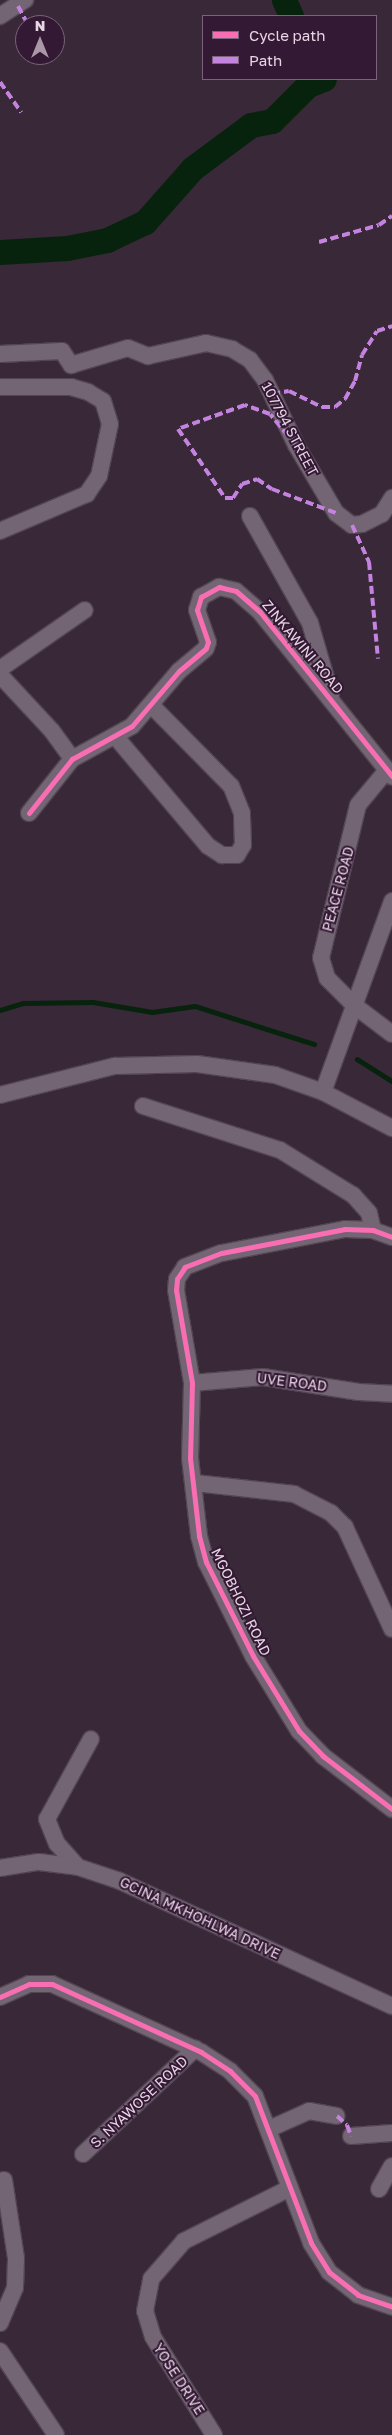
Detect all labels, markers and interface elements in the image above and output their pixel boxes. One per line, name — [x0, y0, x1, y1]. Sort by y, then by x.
north arrow — [15, 15, 65, 65]
legend — [202, 15, 377, 80]
text: N — [35, 17, 45, 34]
text: Cycle path — [249, 26, 325, 44]
text: Path — [249, 51, 282, 69]
street label: 107794 STREET — [258, 379, 322, 479]
street label: ZINKAWINI ROAD — [259, 597, 347, 697]
street label: PEACE ROAD — [319, 845, 357, 933]
street label: UVE ROAD — [256, 1369, 328, 1395]
street label: MGOBHOZI ROAD — [208, 1545, 274, 1659]
street label: GCINA MKHOHLWA DRIVE — [117, 1873, 283, 1963]
street label: S. NYAWOSE ROAD — [87, 2053, 191, 2151]
street label: YOSE DRIVE — [150, 2340, 208, 2418]

